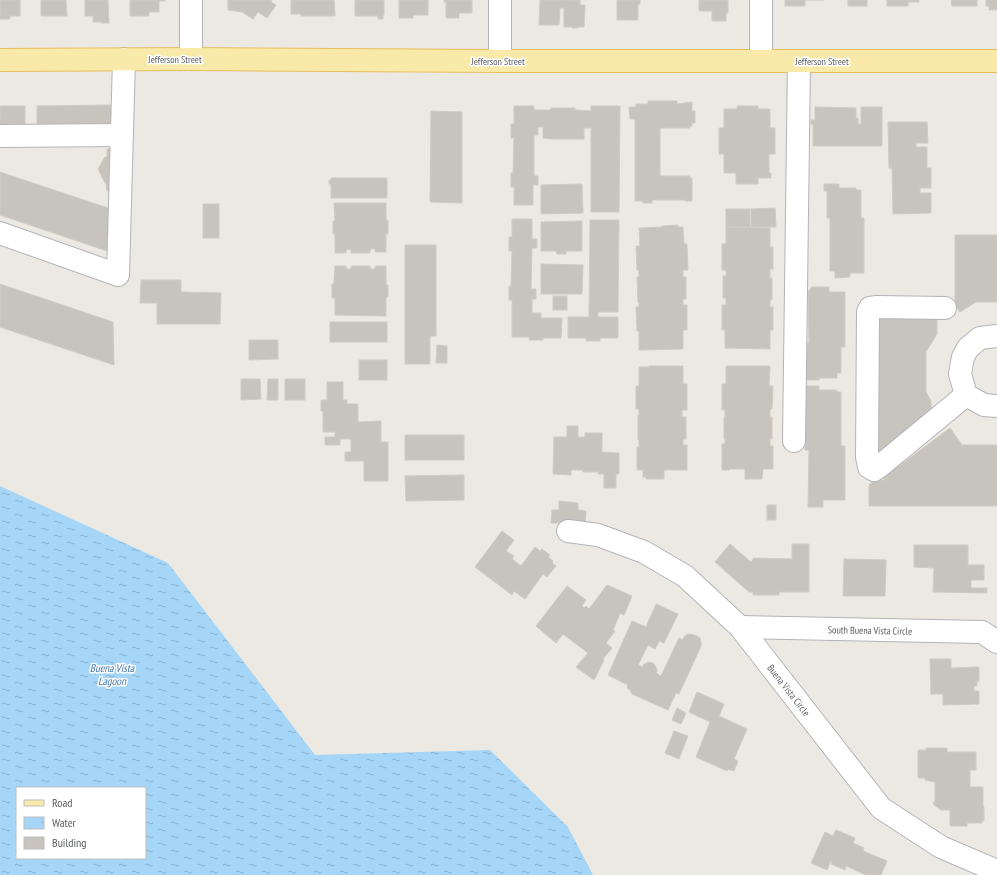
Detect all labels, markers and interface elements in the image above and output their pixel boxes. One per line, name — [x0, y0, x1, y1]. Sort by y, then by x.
street label: Jefferson Street — [147, 53, 202, 66]
street label: Jefferson Street — [470, 55, 525, 68]
street label: Jefferson Street — [794, 55, 849, 68]
street label: South Buena Vista Circle — [828, 623, 912, 638]
water label: Buena Vista Lagoon — [90, 661, 135, 688]
street label: Buena Vista Circle — [764, 662, 813, 719]
legend — [16, 787, 146, 859]
text: Road — [52, 795, 72, 810]
text: Water — [52, 815, 77, 830]
text: Building — [52, 835, 87, 850]

